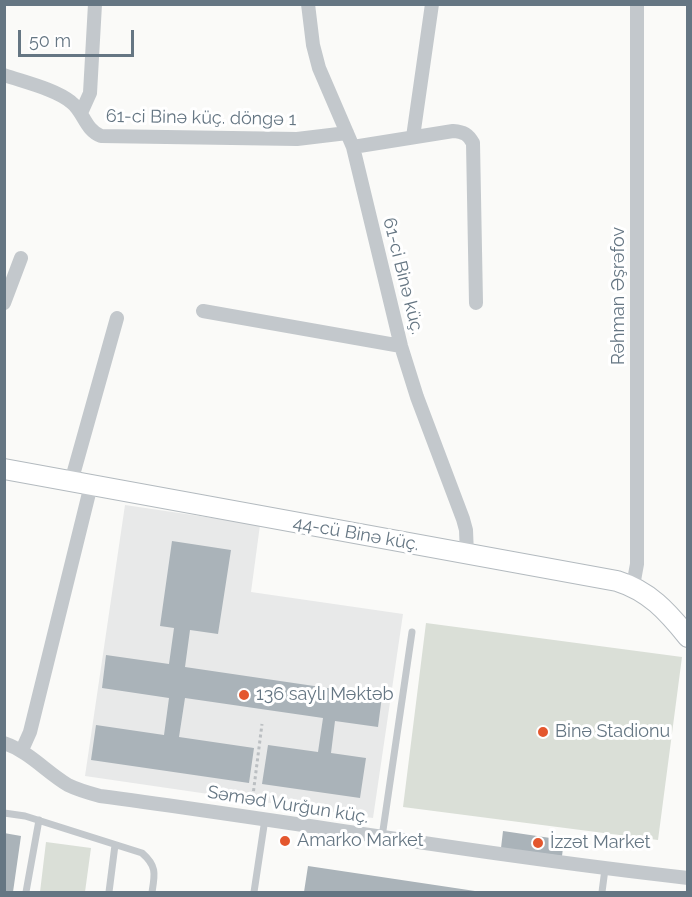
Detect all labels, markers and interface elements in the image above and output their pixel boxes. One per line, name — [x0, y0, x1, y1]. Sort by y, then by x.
scale bar — [21, 18, 136, 56]
text: 50 m — [29, 30, 71, 51]
street label: 61-ci Binə küç. döngə 1 — [106, 106, 296, 130]
street label: 61-ci Binə küç. — [378, 215, 428, 337]
street label: Rəhman Əşrəfov — [608, 227, 630, 365]
street label: 44-cü Binə küç. — [291, 512, 421, 556]
place label: 136 saylı Məktəb — [256, 684, 394, 706]
marker: 136 saylı Məktəb — [237, 688, 251, 702]
place label: Binə Stadionu — [555, 721, 670, 743]
marker: Binə Stadionu — [536, 725, 550, 739]
street label: Səməd Vurğun küç. — [206, 782, 370, 828]
place label: Amarko Market — [297, 830, 424, 852]
place label: İzzət Market — [550, 832, 650, 854]
marker: Amarko Market — [278, 834, 292, 848]
marker: İzzət Market — [531, 836, 545, 850]

